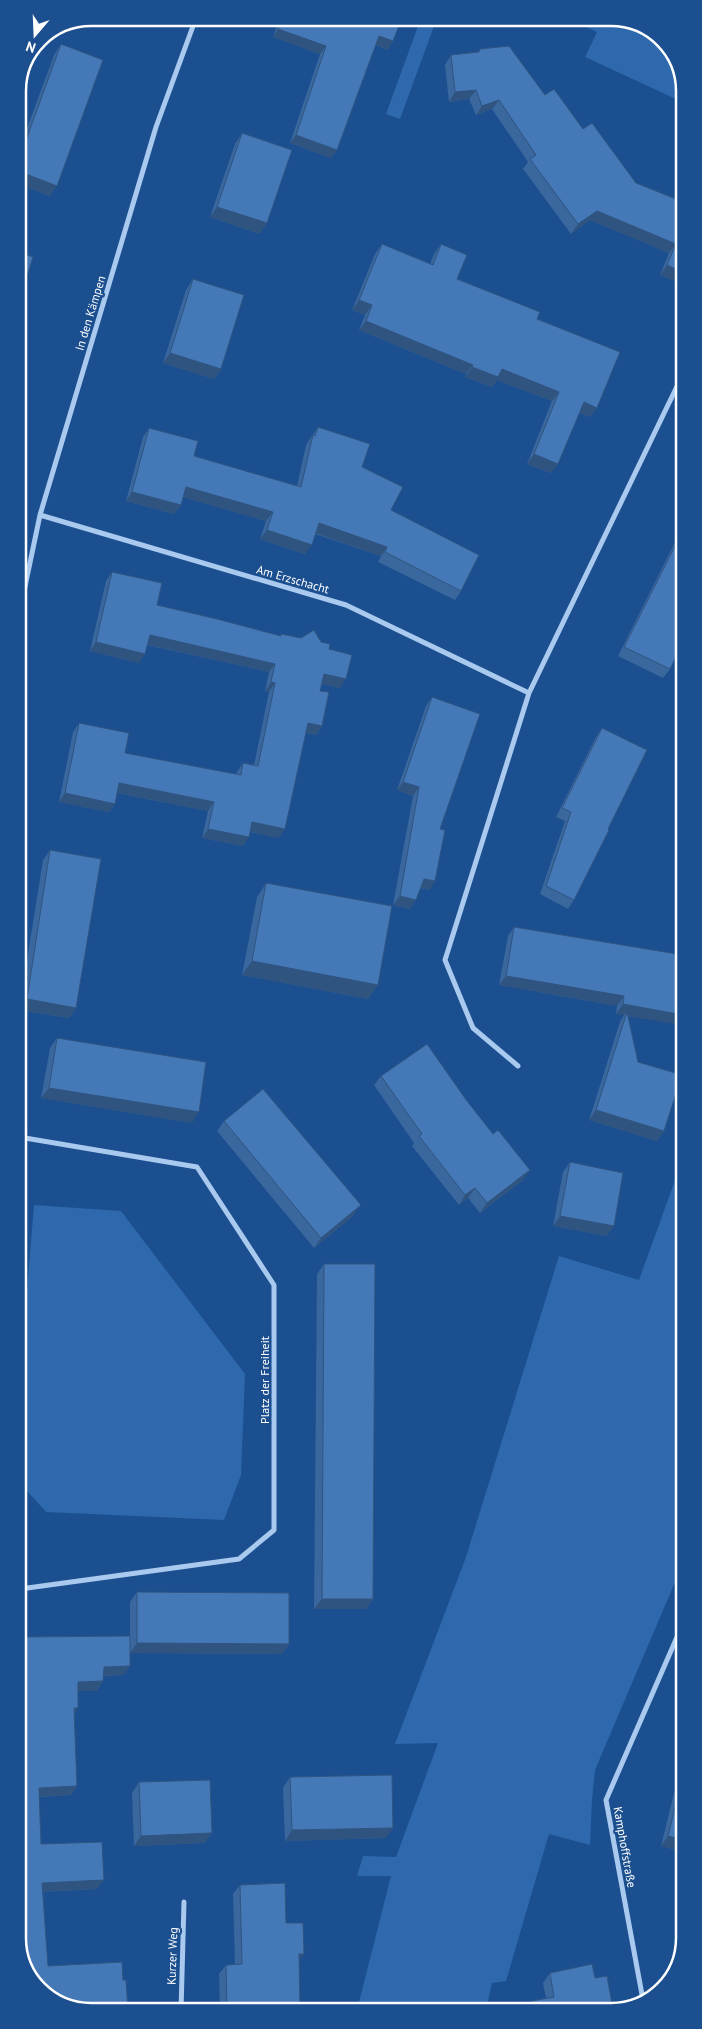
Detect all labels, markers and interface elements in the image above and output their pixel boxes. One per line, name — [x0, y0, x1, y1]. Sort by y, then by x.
north arrow — [10, 10, 60, 60]
text: N — [23, 37, 38, 57]
street label: In den Kämpen — [71, 274, 109, 352]
street label: Am Erzschacht — [255, 561, 331, 597]
street label: Platz der Freiheit — [257, 1336, 272, 1424]
street label: Kamphoffstraße — [610, 1805, 640, 1889]
street label: Kurzer Weg — [163, 1927, 181, 1985]

